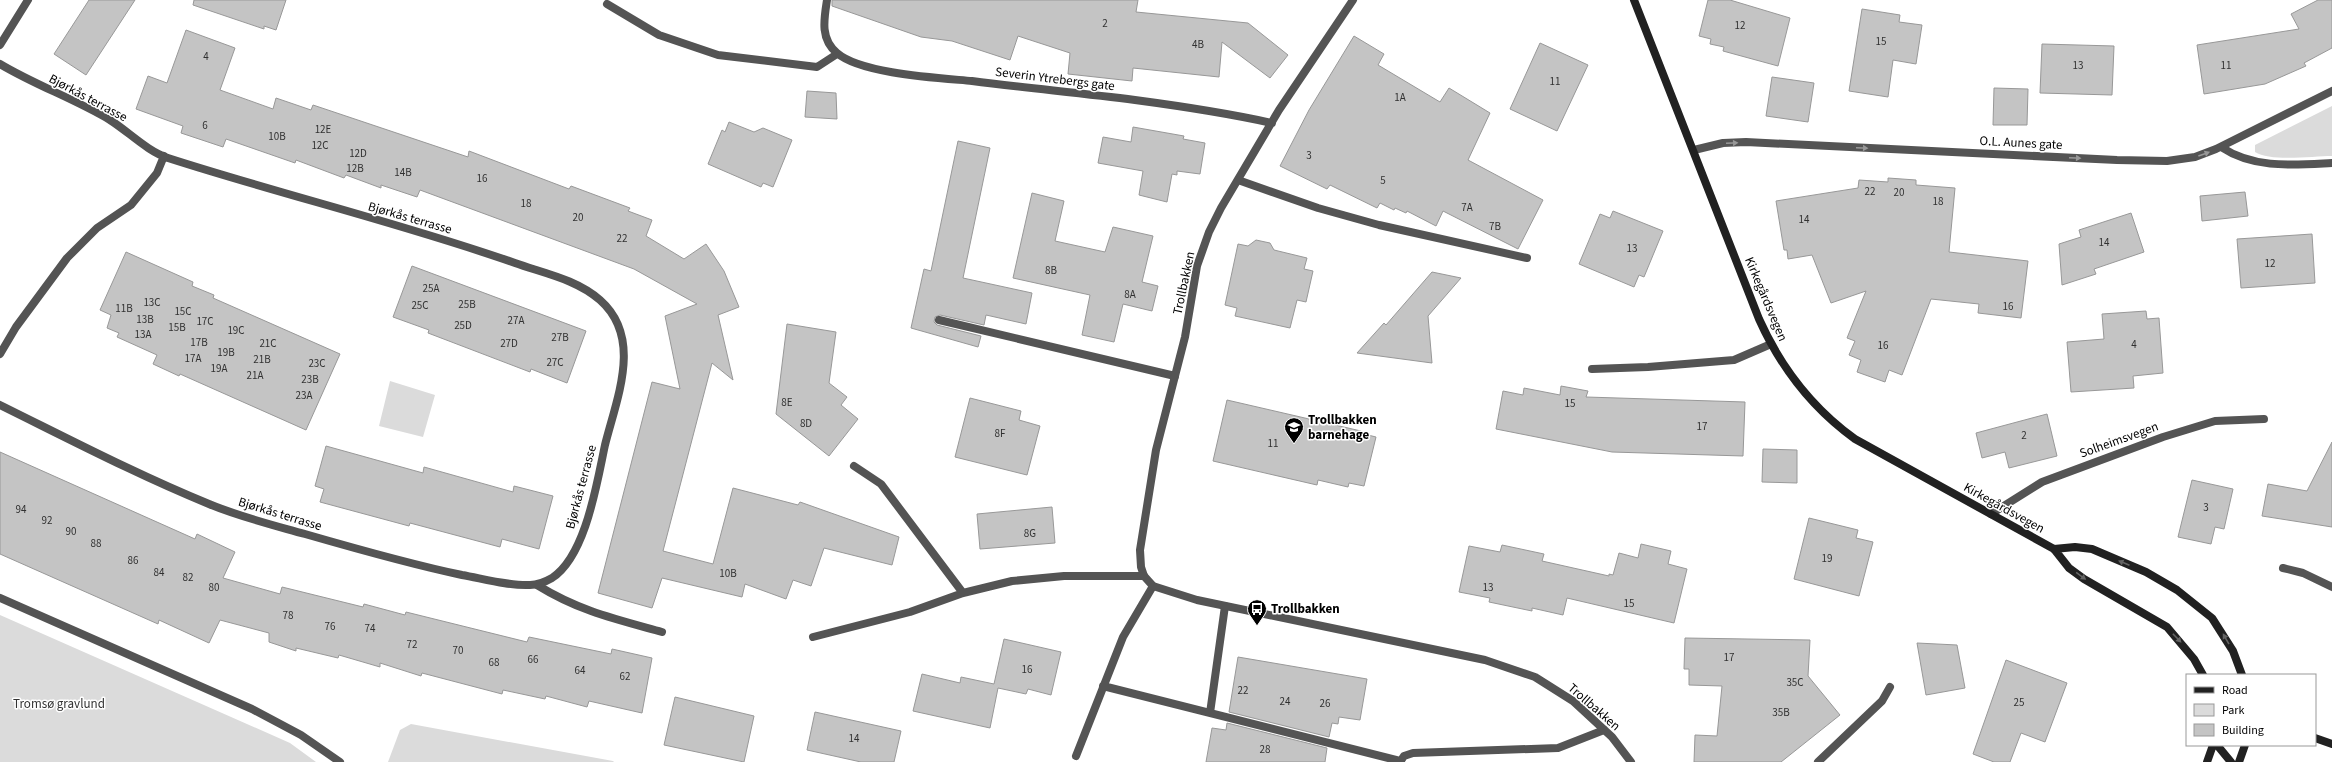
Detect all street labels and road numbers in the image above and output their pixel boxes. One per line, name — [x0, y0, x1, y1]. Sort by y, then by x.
street label: Severin Ytrebergs gate — [994, 63, 1116, 95]
street label: Bjørkås terrasse — [46, 70, 130, 126]
street label: O.L. Aunes gate — [1979, 132, 2063, 154]
street label: Bjørkås terrasse — [366, 197, 454, 239]
street label: Trollbakken — [1169, 250, 1199, 316]
street label: Kirkegårdsvegen — [1740, 254, 1792, 344]
street label: Solheimsvegen — [2077, 417, 2161, 463]
street label: Bjørkås terrasse — [561, 443, 601, 531]
street label: Kirkegårdsvegen — [1960, 478, 2048, 538]
street label: Bjørkås terrasse — [236, 493, 324, 535]
street label: Trollbakken — [1564, 679, 1624, 735]

